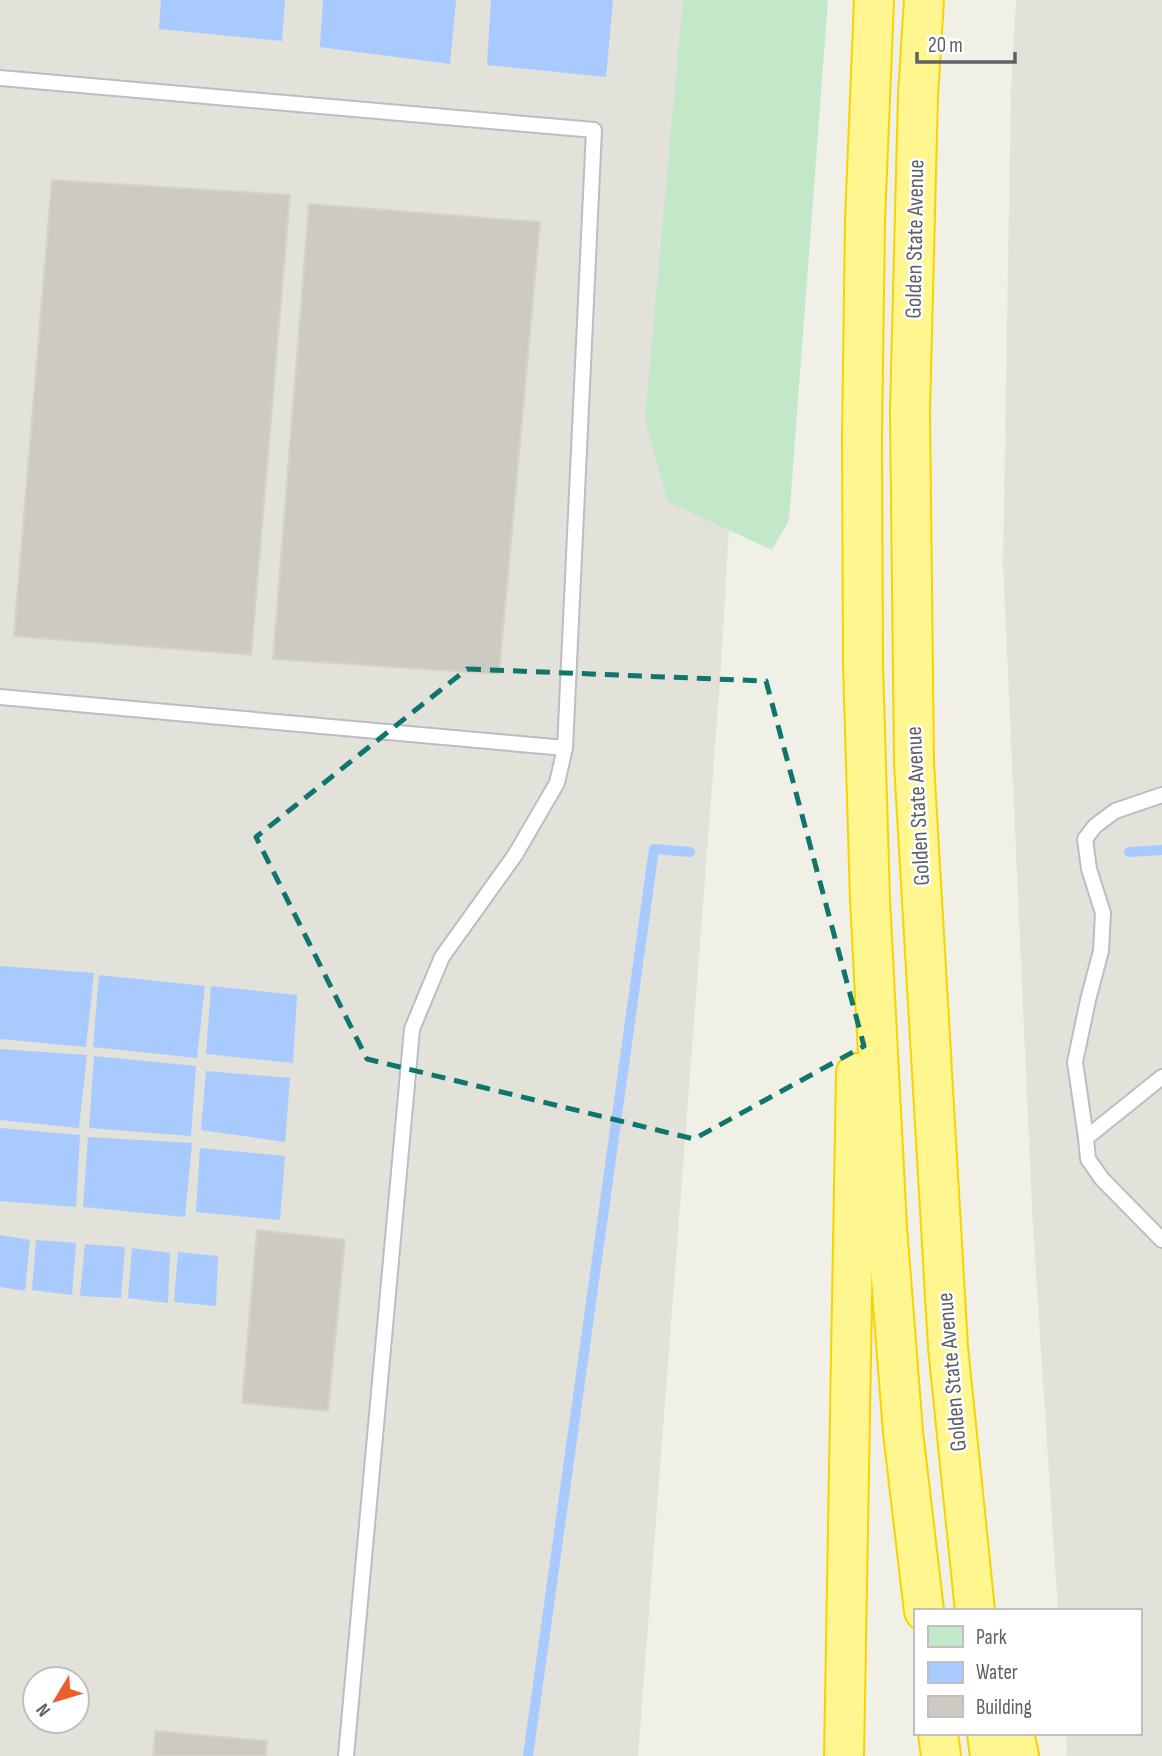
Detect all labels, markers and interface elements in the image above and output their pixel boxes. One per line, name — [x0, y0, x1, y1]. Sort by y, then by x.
scale bar — [917, 21, 1015, 65]
text: 20 m — [928, 33, 963, 58]
street label: Golden State Avenue — [900, 159, 930, 319]
street label: Golden State Avenue — [900, 726, 936, 886]
street label: Golden State Avenue — [931, 1291, 973, 1453]
legend — [914, 1609, 1141, 1735]
text: Park — [976, 1625, 1007, 1650]
text: Water — [976, 1660, 1018, 1685]
north arrow — [21, 1665, 91, 1735]
text: Building — [976, 1695, 1032, 1720]
text: N — [32, 1698, 56, 1721]

